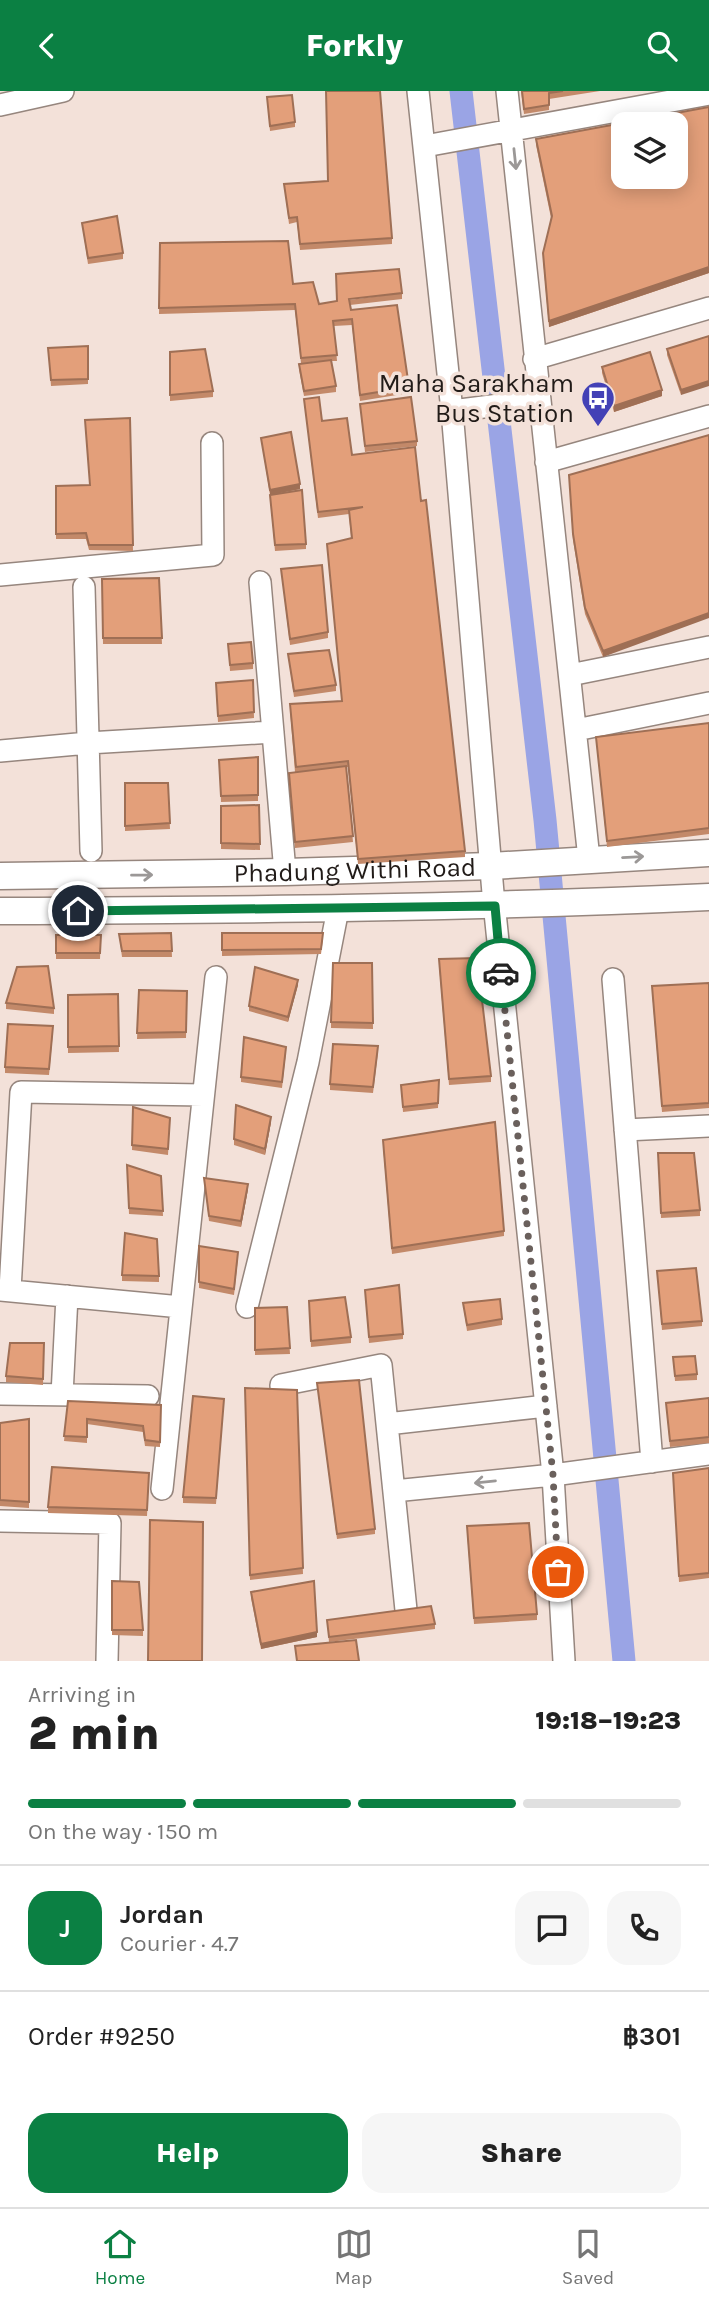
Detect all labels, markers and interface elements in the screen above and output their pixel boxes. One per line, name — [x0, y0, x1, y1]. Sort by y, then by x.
icon: back — [28, 27, 66, 65]
text: Forkly — [306, 27, 403, 64]
icon: search — [643, 27, 681, 65]
map controls — [611, 112, 688, 189]
button: layers — [611, 112, 688, 189]
one-way arrow — [509, 147, 522, 170]
place label: Maha Sarakham Bus Station — [379, 368, 574, 429]
bus stop icon: Maha Sarakham Bus Station — [579, 379, 617, 428]
one-way arrow — [621, 850, 644, 863]
street label: Phadung Withi Road — [234, 851, 477, 888]
one-way arrow — [130, 868, 153, 882]
pin — [48, 881, 108, 941]
icon: home — [59, 892, 97, 930]
courier — [466, 938, 536, 1008]
icon: car — [482, 954, 520, 992]
one-way arrow — [475, 1476, 497, 1489]
pin — [528, 1542, 588, 1602]
icon: bag — [539, 1553, 577, 1591]
text: Arriving in — [28, 1681, 136, 1708]
text: 19:18–19:23 — [535, 1705, 681, 1736]
text: 2 min — [28, 1707, 160, 1761]
text: On the way · 150 m — [28, 1818, 218, 1845]
button: chat — [515, 1891, 589, 1965]
button: phone — [607, 1891, 681, 1965]
text: Jordan — [120, 1899, 204, 1930]
text: J — [59, 1913, 71, 1944]
text: Courier · 4.7 — [120, 1930, 239, 1957]
text: Order #9250 — [28, 2021, 175, 2052]
text: ฿301 — [623, 2021, 681, 2052]
button: Help — [28, 2113, 348, 2193]
button: Share — [362, 2113, 681, 2193]
tab: Home — [95, 2225, 145, 2289]
tab: Map — [335, 2225, 373, 2289]
tab: Saved — [562, 2225, 614, 2289]

